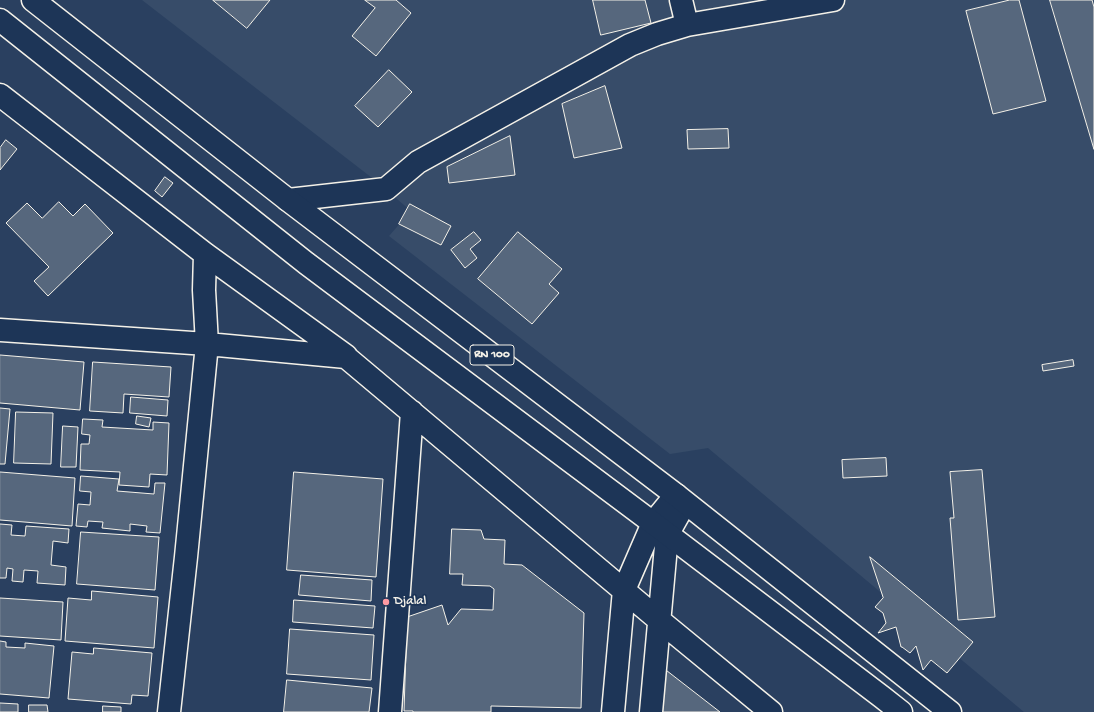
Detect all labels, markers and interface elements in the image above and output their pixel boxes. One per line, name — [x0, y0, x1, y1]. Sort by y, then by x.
road number: RN 100 — [470, 345, 514, 365]
place label: Djalal — [394, 594, 426, 610]
marker: Djalal — [381, 597, 391, 607]

